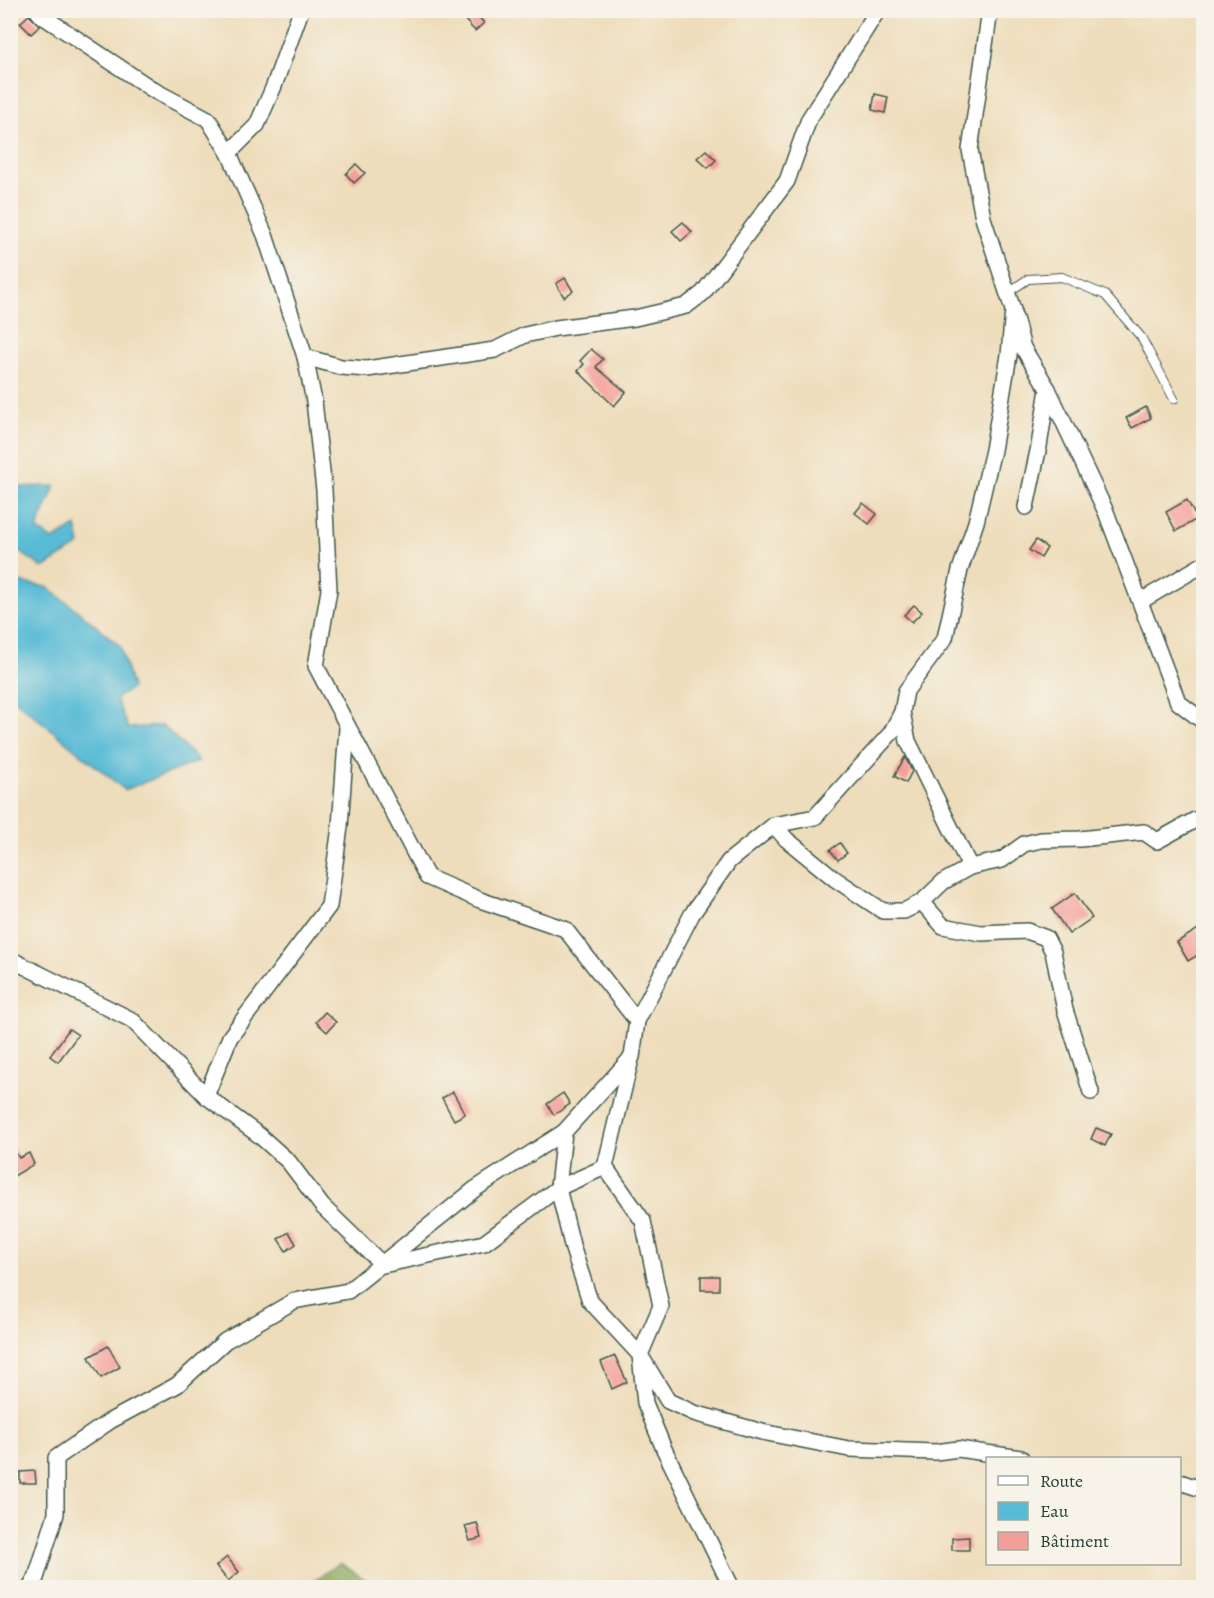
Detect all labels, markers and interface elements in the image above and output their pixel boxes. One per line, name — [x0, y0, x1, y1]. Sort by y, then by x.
legend — [986, 1457, 1181, 1565]
text: Route — [1040, 1469, 1083, 1493]
text: Eau — [1040, 1499, 1069, 1523]
text: Bâtiment — [1040, 1529, 1109, 1553]

